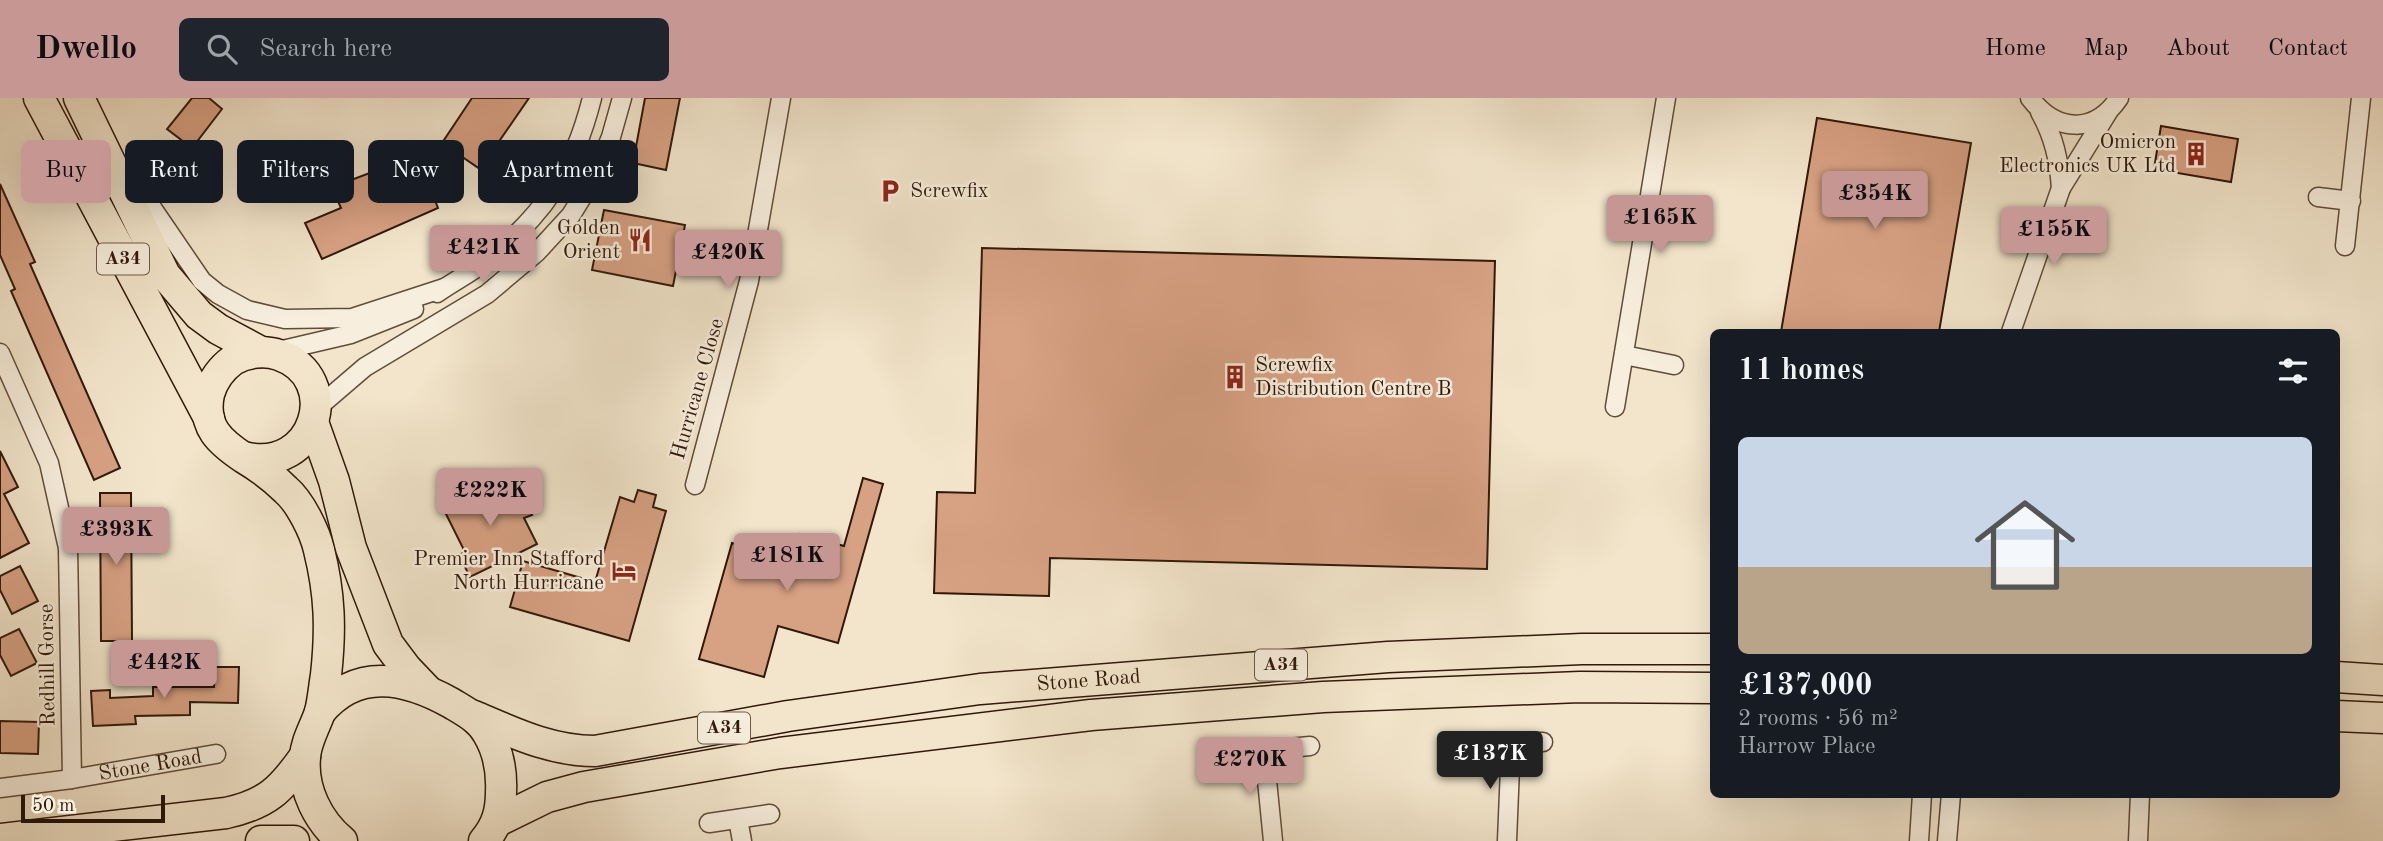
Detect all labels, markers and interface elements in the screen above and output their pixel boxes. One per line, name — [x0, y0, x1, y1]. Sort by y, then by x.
search box — [179, 18, 669, 81]
icon: search — [203, 30, 241, 68]
text: Dwello — [35, 33, 137, 66]
text: Search here — [259, 36, 392, 62]
text: Home — [1985, 37, 2046, 61]
text: Map — [2084, 37, 2128, 61]
text: About — [2166, 37, 2230, 61]
text: Contact — [2268, 37, 2348, 61]
place label: Omicron Electronics UK Ltd — [1999, 132, 2176, 177]
chip: Buy — [21, 140, 111, 203]
chip: Rent — [125, 140, 223, 203]
chip: Filters — [237, 140, 354, 203]
chip: New — [368, 140, 464, 203]
chip: Apartment — [478, 140, 638, 203]
building icon: Omicron Electronics UK Ltd — [2182, 140, 2210, 168]
pin: £354K — [1826, 172, 1924, 231]
parking icon: Screwfix — [876, 177, 904, 205]
place label: Screwfix — [910, 181, 989, 202]
text: £354K — [1838, 182, 1912, 205]
pin: £165K — [1611, 195, 1709, 255]
text: £165K — [1623, 206, 1697, 229]
pin: £155K — [2005, 208, 2103, 267]
place label: Golden Orient — [557, 218, 620, 263]
text: £155K — [2017, 218, 2091, 241]
pin: £421K — [434, 226, 532, 285]
restaurant icon: Golden Orient — [626, 226, 654, 254]
pin: £420K — [679, 230, 777, 290]
text: £421K — [446, 236, 520, 259]
text: £420K — [691, 241, 765, 264]
road number: A34 — [97, 244, 149, 274]
street label: Hurricane Close — [668, 316, 728, 462]
icon: filters — [2274, 352, 2312, 390]
place label: Screwfix Distribution Centre B — [1255, 355, 1451, 400]
text: 11 homes — [1738, 356, 1864, 386]
building icon: Screwfix Distribution Centre B — [1221, 363, 1249, 391]
pin: £222K — [441, 468, 539, 528]
text: £222K — [453, 479, 527, 502]
icon: home — [1962, 482, 2088, 608]
pin: £393K — [67, 508, 165, 567]
text: £393K — [79, 518, 153, 541]
pin: £181K — [738, 533, 836, 593]
text: £181K — [750, 544, 824, 567]
place label: Premier Inn Stafford North Hurricane — [414, 549, 604, 594]
hotel icon: Premier Inn Stafford North Hurricane — [610, 557, 638, 585]
street label: Redhill Gorse — [36, 603, 60, 727]
pin: £442K — [115, 640, 213, 700]
road number: A34 — [1255, 650, 1307, 680]
text: £442K — [127, 651, 201, 674]
street label: Stone Road — [1036, 666, 1142, 695]
text: £137,000 — [1738, 671, 1872, 701]
text: 2 rooms · 56 m² — [1738, 707, 1898, 730]
road number: A34 — [698, 712, 750, 744]
pin: £137K — [1441, 732, 1539, 791]
text: Harrow Place — [1738, 735, 1876, 758]
pin: £270K — [1201, 738, 1299, 797]
text: £137K — [1453, 742, 1527, 765]
street label: Stone Road — [97, 746, 204, 785]
text: £270K — [1213, 748, 1287, 771]
scale bar — [21, 792, 164, 824]
text: 50 m — [32, 797, 74, 816]

